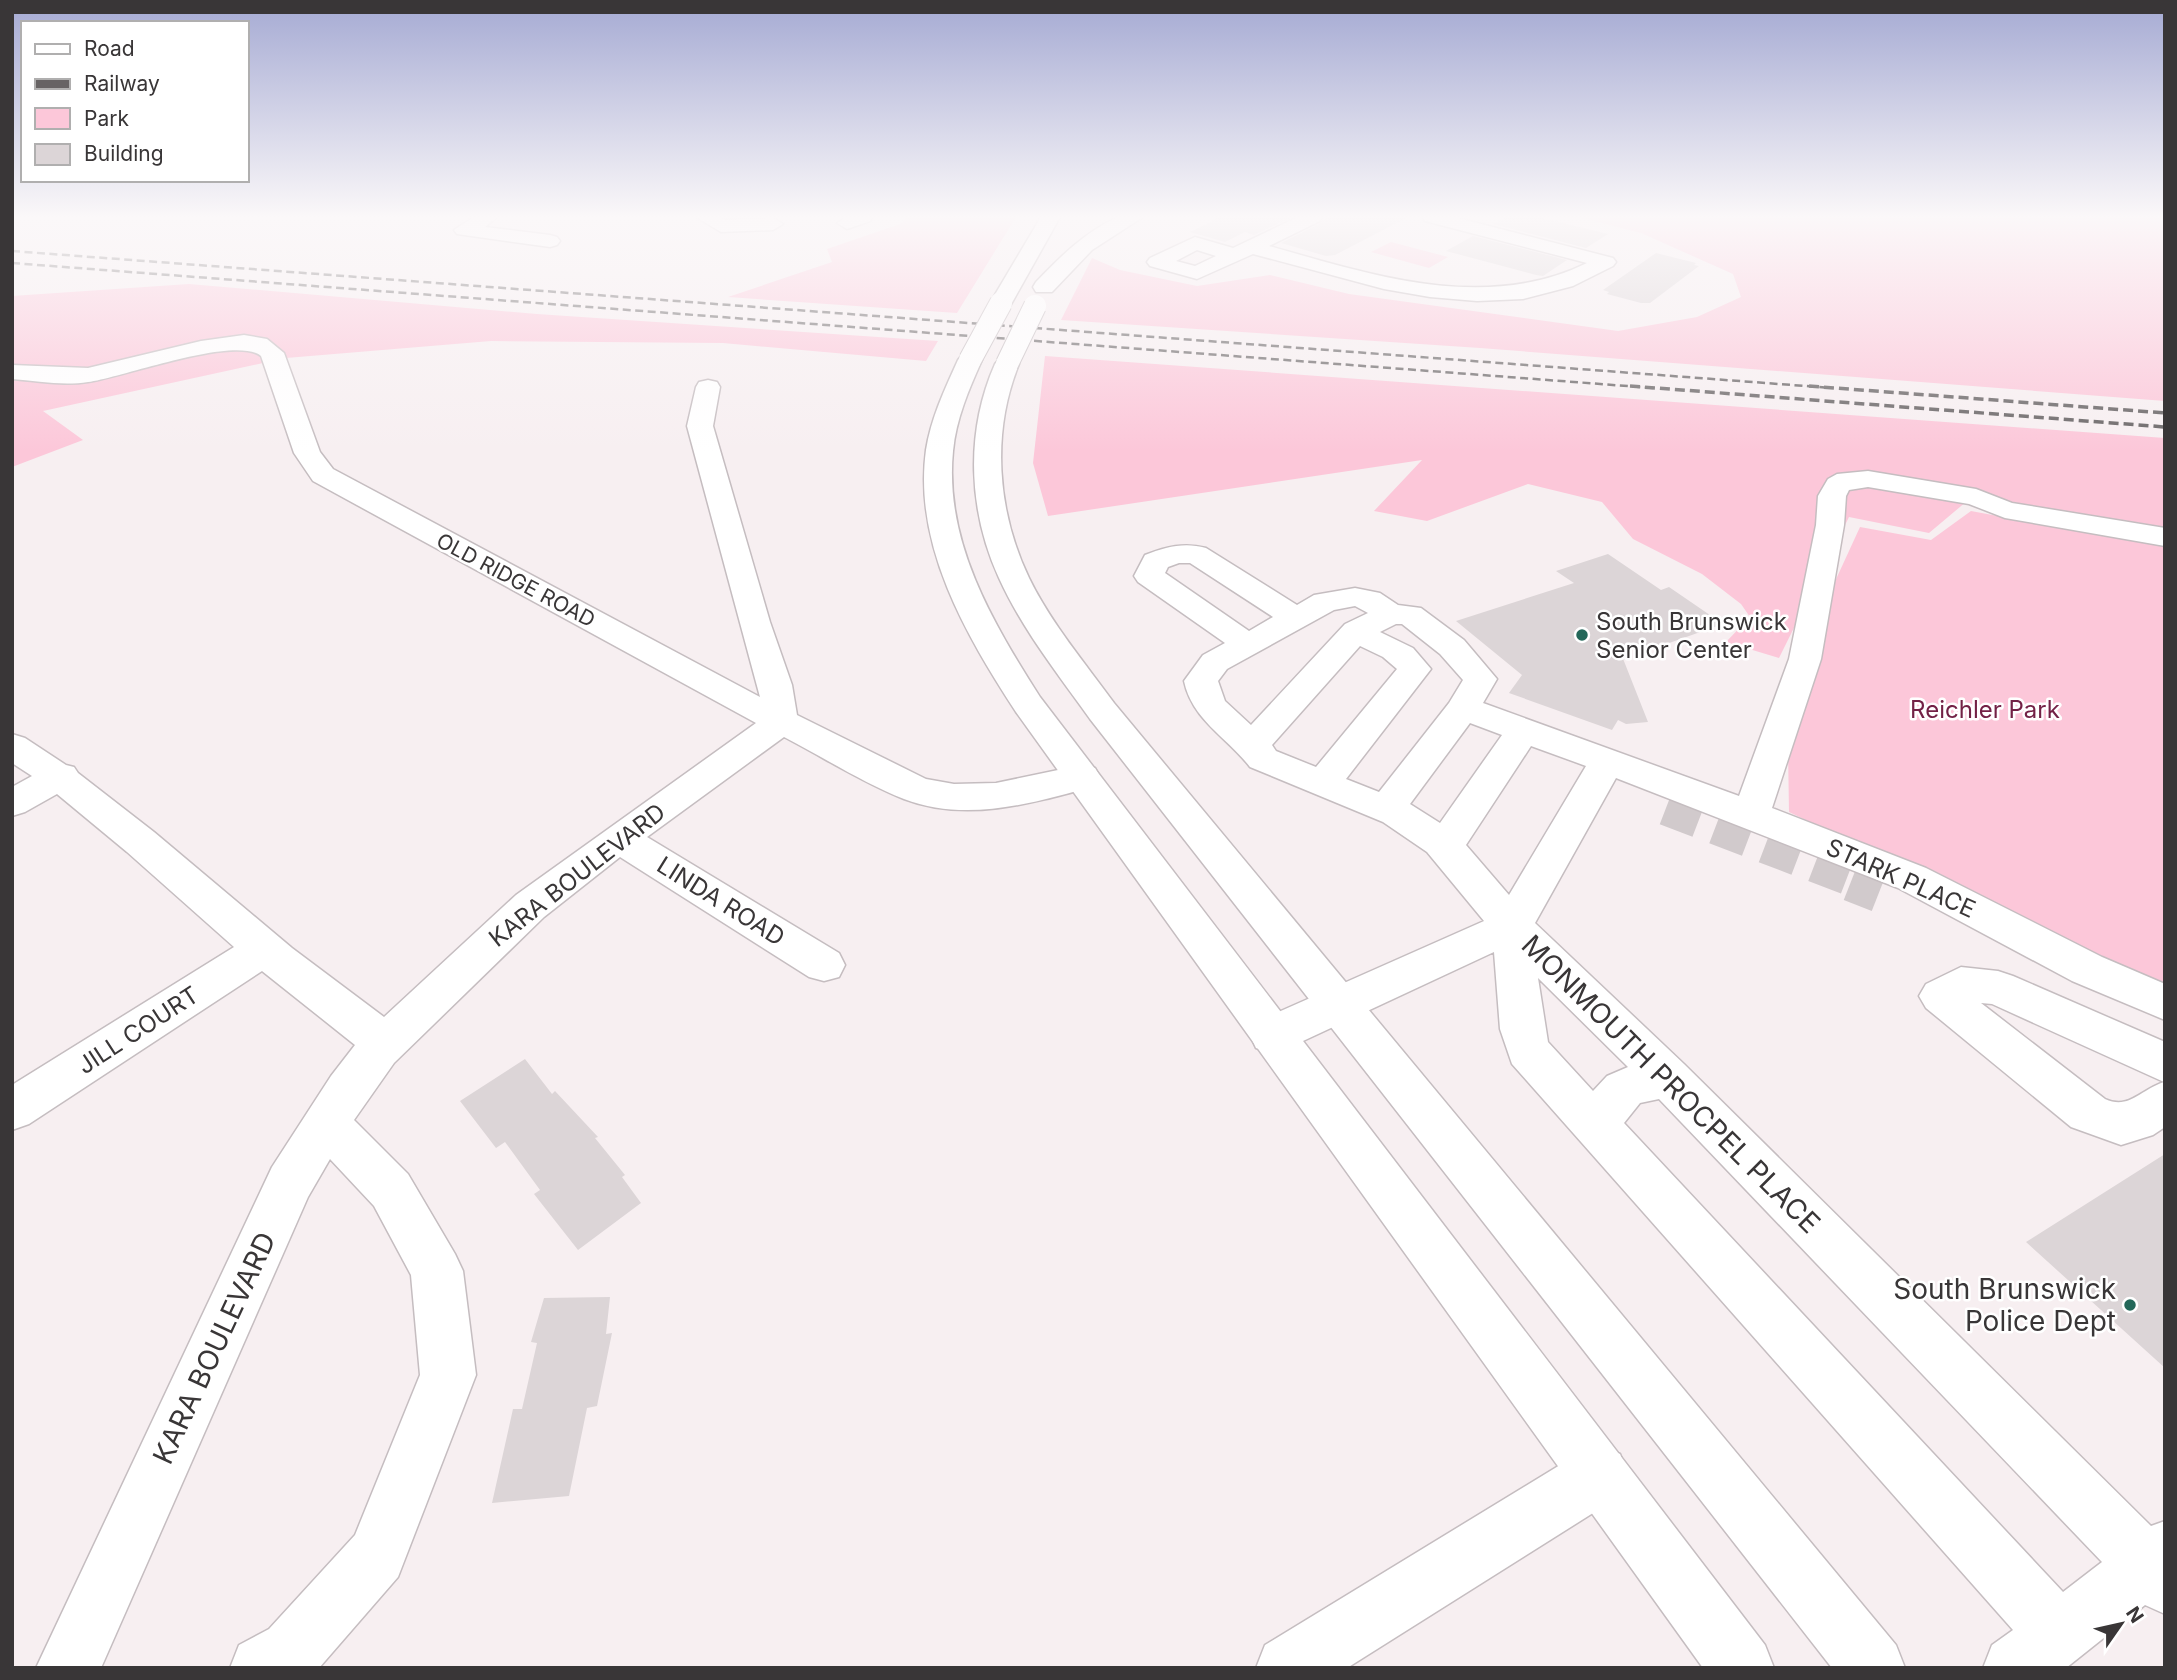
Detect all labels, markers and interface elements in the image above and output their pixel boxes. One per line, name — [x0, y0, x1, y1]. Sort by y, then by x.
legend — [21, 21, 248, 182]
text: Road — [84, 36, 135, 61]
text: Railway — [84, 71, 160, 96]
text: Park — [84, 106, 129, 131]
text: Building — [84, 141, 164, 166]
street label: OLD RIDGE ROAD — [432, 528, 600, 632]
place label: South Brunswick Senior Center — [1596, 607, 1787, 664]
marker: South Brunswick Senior Center — [1574, 627, 1590, 643]
park label: Reichler Park — [1910, 695, 2060, 724]
street label: KARA BOULEVARD — [483, 797, 671, 953]
street label: STARK PLACE — [1822, 832, 1980, 924]
street label: LINDA ROAD — [652, 850, 790, 952]
street label: MONMOUTH PROCPEL PLACE — [1515, 928, 1827, 1240]
street label: JILL COURT — [72, 980, 204, 1080]
street label: KARA BOULEVARD — [145, 1227, 283, 1469]
place label: South Brunswick Police Dept — [1893, 1272, 2116, 1338]
marker: South Brunswick Police Dept — [2122, 1297, 2138, 1313]
north arrow — [2086, 1589, 2156, 1659]
text: N — [2121, 1602, 2148, 1627]

